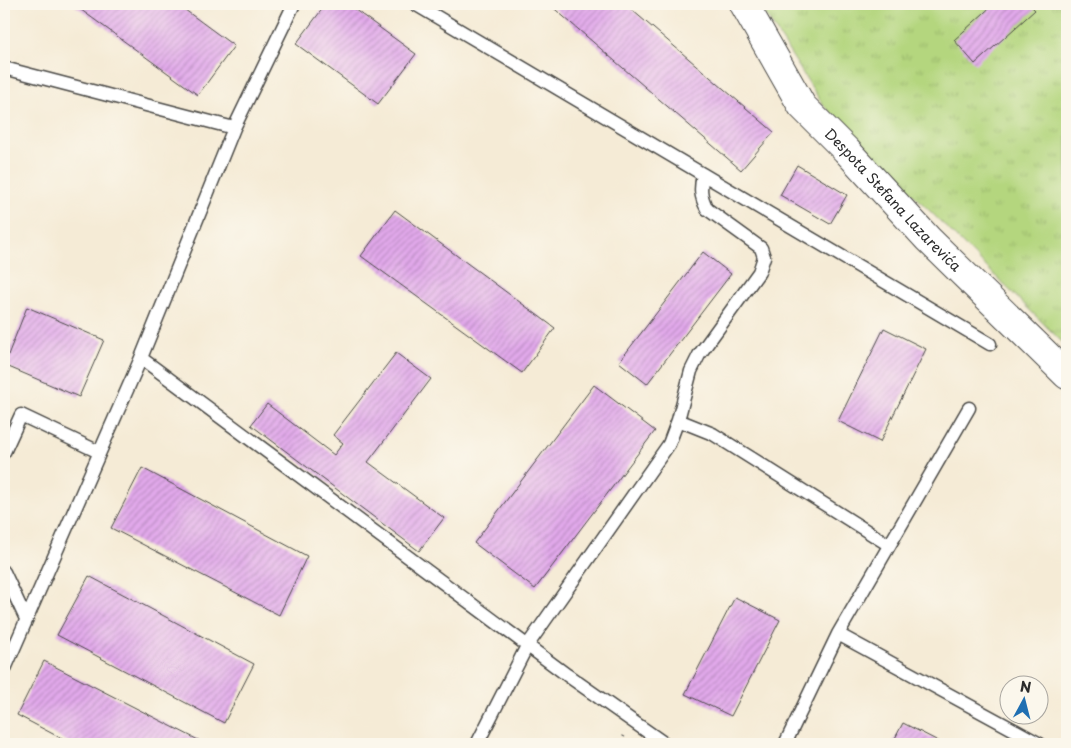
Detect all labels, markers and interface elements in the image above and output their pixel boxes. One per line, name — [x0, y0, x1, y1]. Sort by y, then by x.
street label: Despota Stefana Lazarevića — [820, 123, 966, 276]
north arrow — [998, 676, 1048, 726]
text: N — [1019, 676, 1032, 698]

